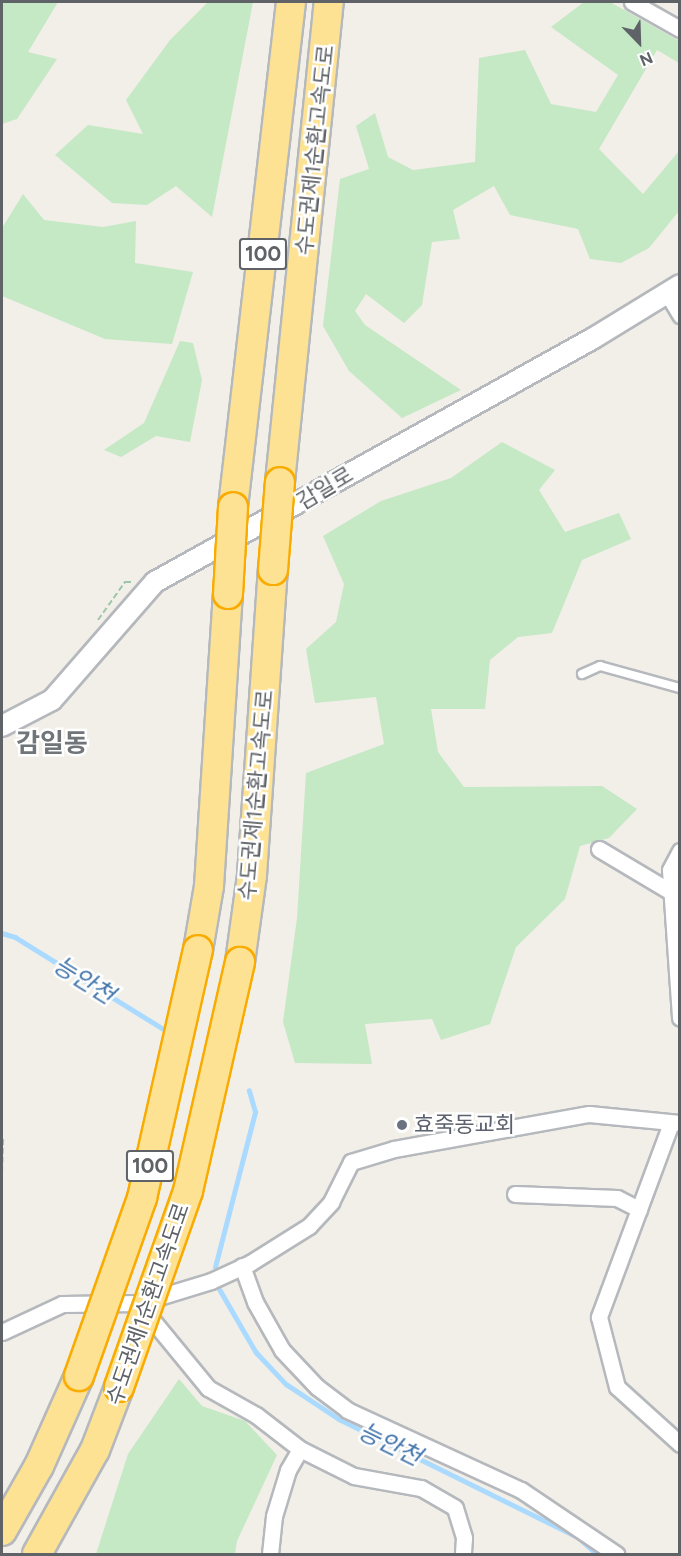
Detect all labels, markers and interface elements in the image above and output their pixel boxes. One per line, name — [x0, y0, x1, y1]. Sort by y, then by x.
north arrow — [609, 12, 669, 72]
street label: 수도권제1순환고속도로 — [291, 43, 339, 257]
text: N — [637, 48, 656, 70]
road number: 100 — [238, 236, 288, 272]
street label: 감일로 — [292, 461, 358, 515]
street label: 수도권제1순환고속도로 — [234, 689, 278, 901]
district label: 감일동 — [16, 728, 88, 760]
water label: 능안천 — [48, 950, 120, 1010]
place label: 효죽동교회 — [414, 1112, 515, 1138]
marker: 효죽동교회 — [395, 1118, 409, 1132]
road number: 100 — [124, 1148, 176, 1184]
street label: 수도권제1순환고속도로 — [101, 1200, 195, 1408]
water label: 능안천 — [354, 1417, 426, 1471]

